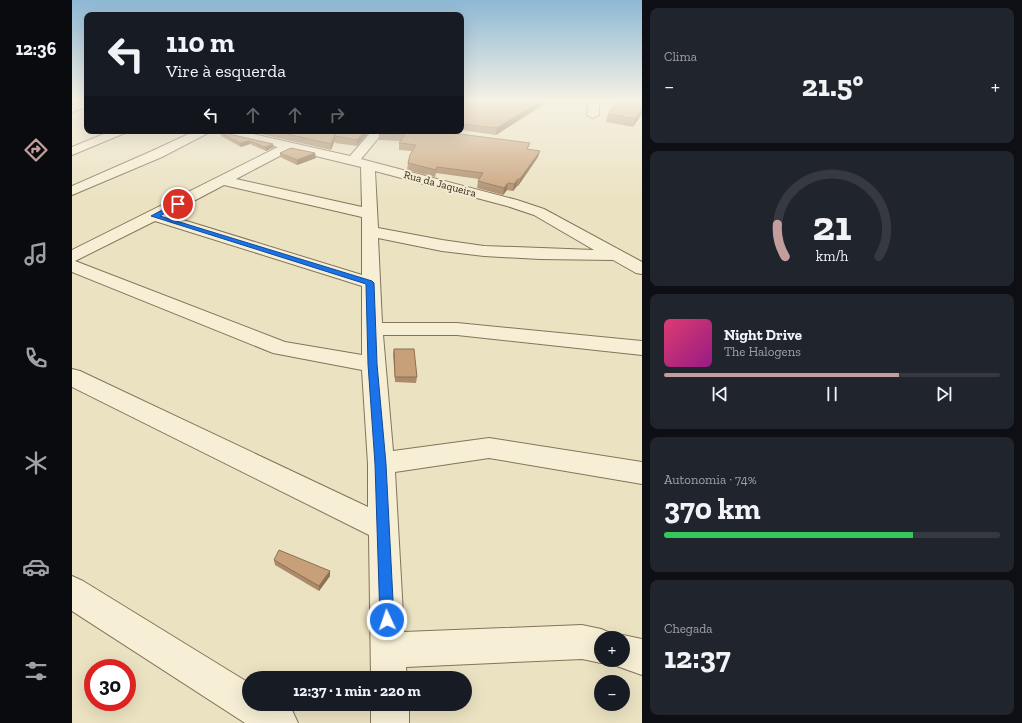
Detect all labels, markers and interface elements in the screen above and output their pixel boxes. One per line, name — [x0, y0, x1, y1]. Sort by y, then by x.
text: 110 m — [166, 26, 235, 59]
icon: left — [100, 28, 152, 80]
text: 12:36 — [16, 38, 56, 60]
text: Clima — [664, 49, 697, 64]
text: Vire à esquerda — [166, 60, 286, 82]
text: 21.5° — [802, 68, 863, 104]
text: − — [664, 73, 674, 100]
text: + — [991, 73, 1000, 100]
icon: left — [200, 104, 222, 126]
icon: ahead — [242, 104, 264, 126]
icon: ahead — [284, 104, 306, 126]
icon: right — [326, 104, 348, 126]
icon: directions — [22, 136, 50, 164]
street label: Rua da Jaqueira — [402, 168, 478, 200]
pin — [161, 187, 195, 221]
icon: arrive — [167, 193, 189, 215]
text: 21 — [812, 200, 852, 250]
icon: music — [22, 240, 50, 268]
text: km/h — [816, 247, 848, 264]
text: Night Drive — [724, 326, 802, 344]
icon: phone — [22, 344, 50, 372]
text: The Halogens — [724, 344, 801, 359]
icon: previous — [709, 383, 731, 405]
icon: pause — [821, 383, 843, 405]
icon: next — [933, 383, 955, 405]
icon: climate — [22, 449, 50, 477]
text: Autonomia · 74% — [664, 472, 757, 487]
text: 370 km — [664, 491, 761, 527]
icon: car — [22, 553, 50, 581]
position arrow — [366, 599, 408, 641]
text: Chegada — [664, 621, 713, 636]
map controls — [594, 631, 630, 711]
button: + — [594, 631, 630, 667]
text: 12:37 — [664, 640, 731, 676]
icon: filters — [22, 657, 50, 685]
speed limit sign: 30 — [84, 659, 136, 711]
button: − — [594, 675, 630, 711]
text: 12:37 · 1 min · 220 m — [293, 682, 421, 700]

